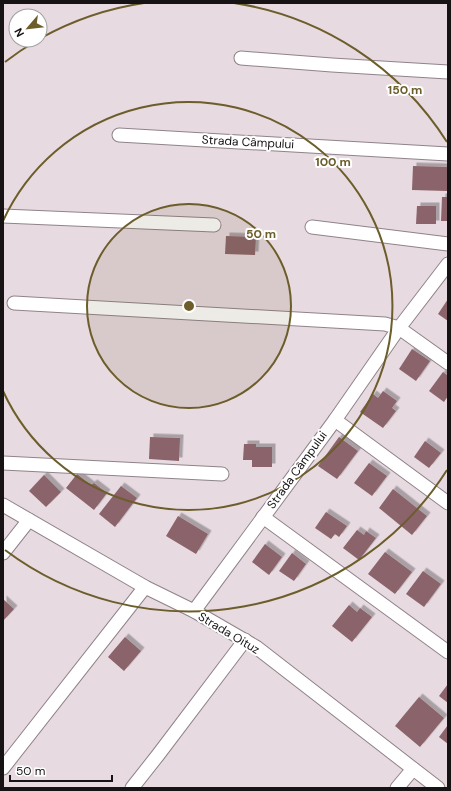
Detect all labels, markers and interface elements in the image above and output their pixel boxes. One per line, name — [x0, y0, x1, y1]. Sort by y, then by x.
north arrow — [8, 8, 48, 48]
text: N — [11, 26, 27, 40]
text: 150 m — [388, 82, 422, 98]
street label: Strada Câmpului — [201, 132, 295, 152]
text: 100 m — [315, 154, 351, 170]
text: 50 m — [246, 226, 276, 242]
centre of rings — [182, 299, 196, 313]
street label: Strada Câmpului — [263, 428, 331, 512]
street label: Strada Oituz — [195, 608, 263, 658]
scale bar — [10, 757, 112, 783]
text: 50 m — [16, 763, 45, 779]

